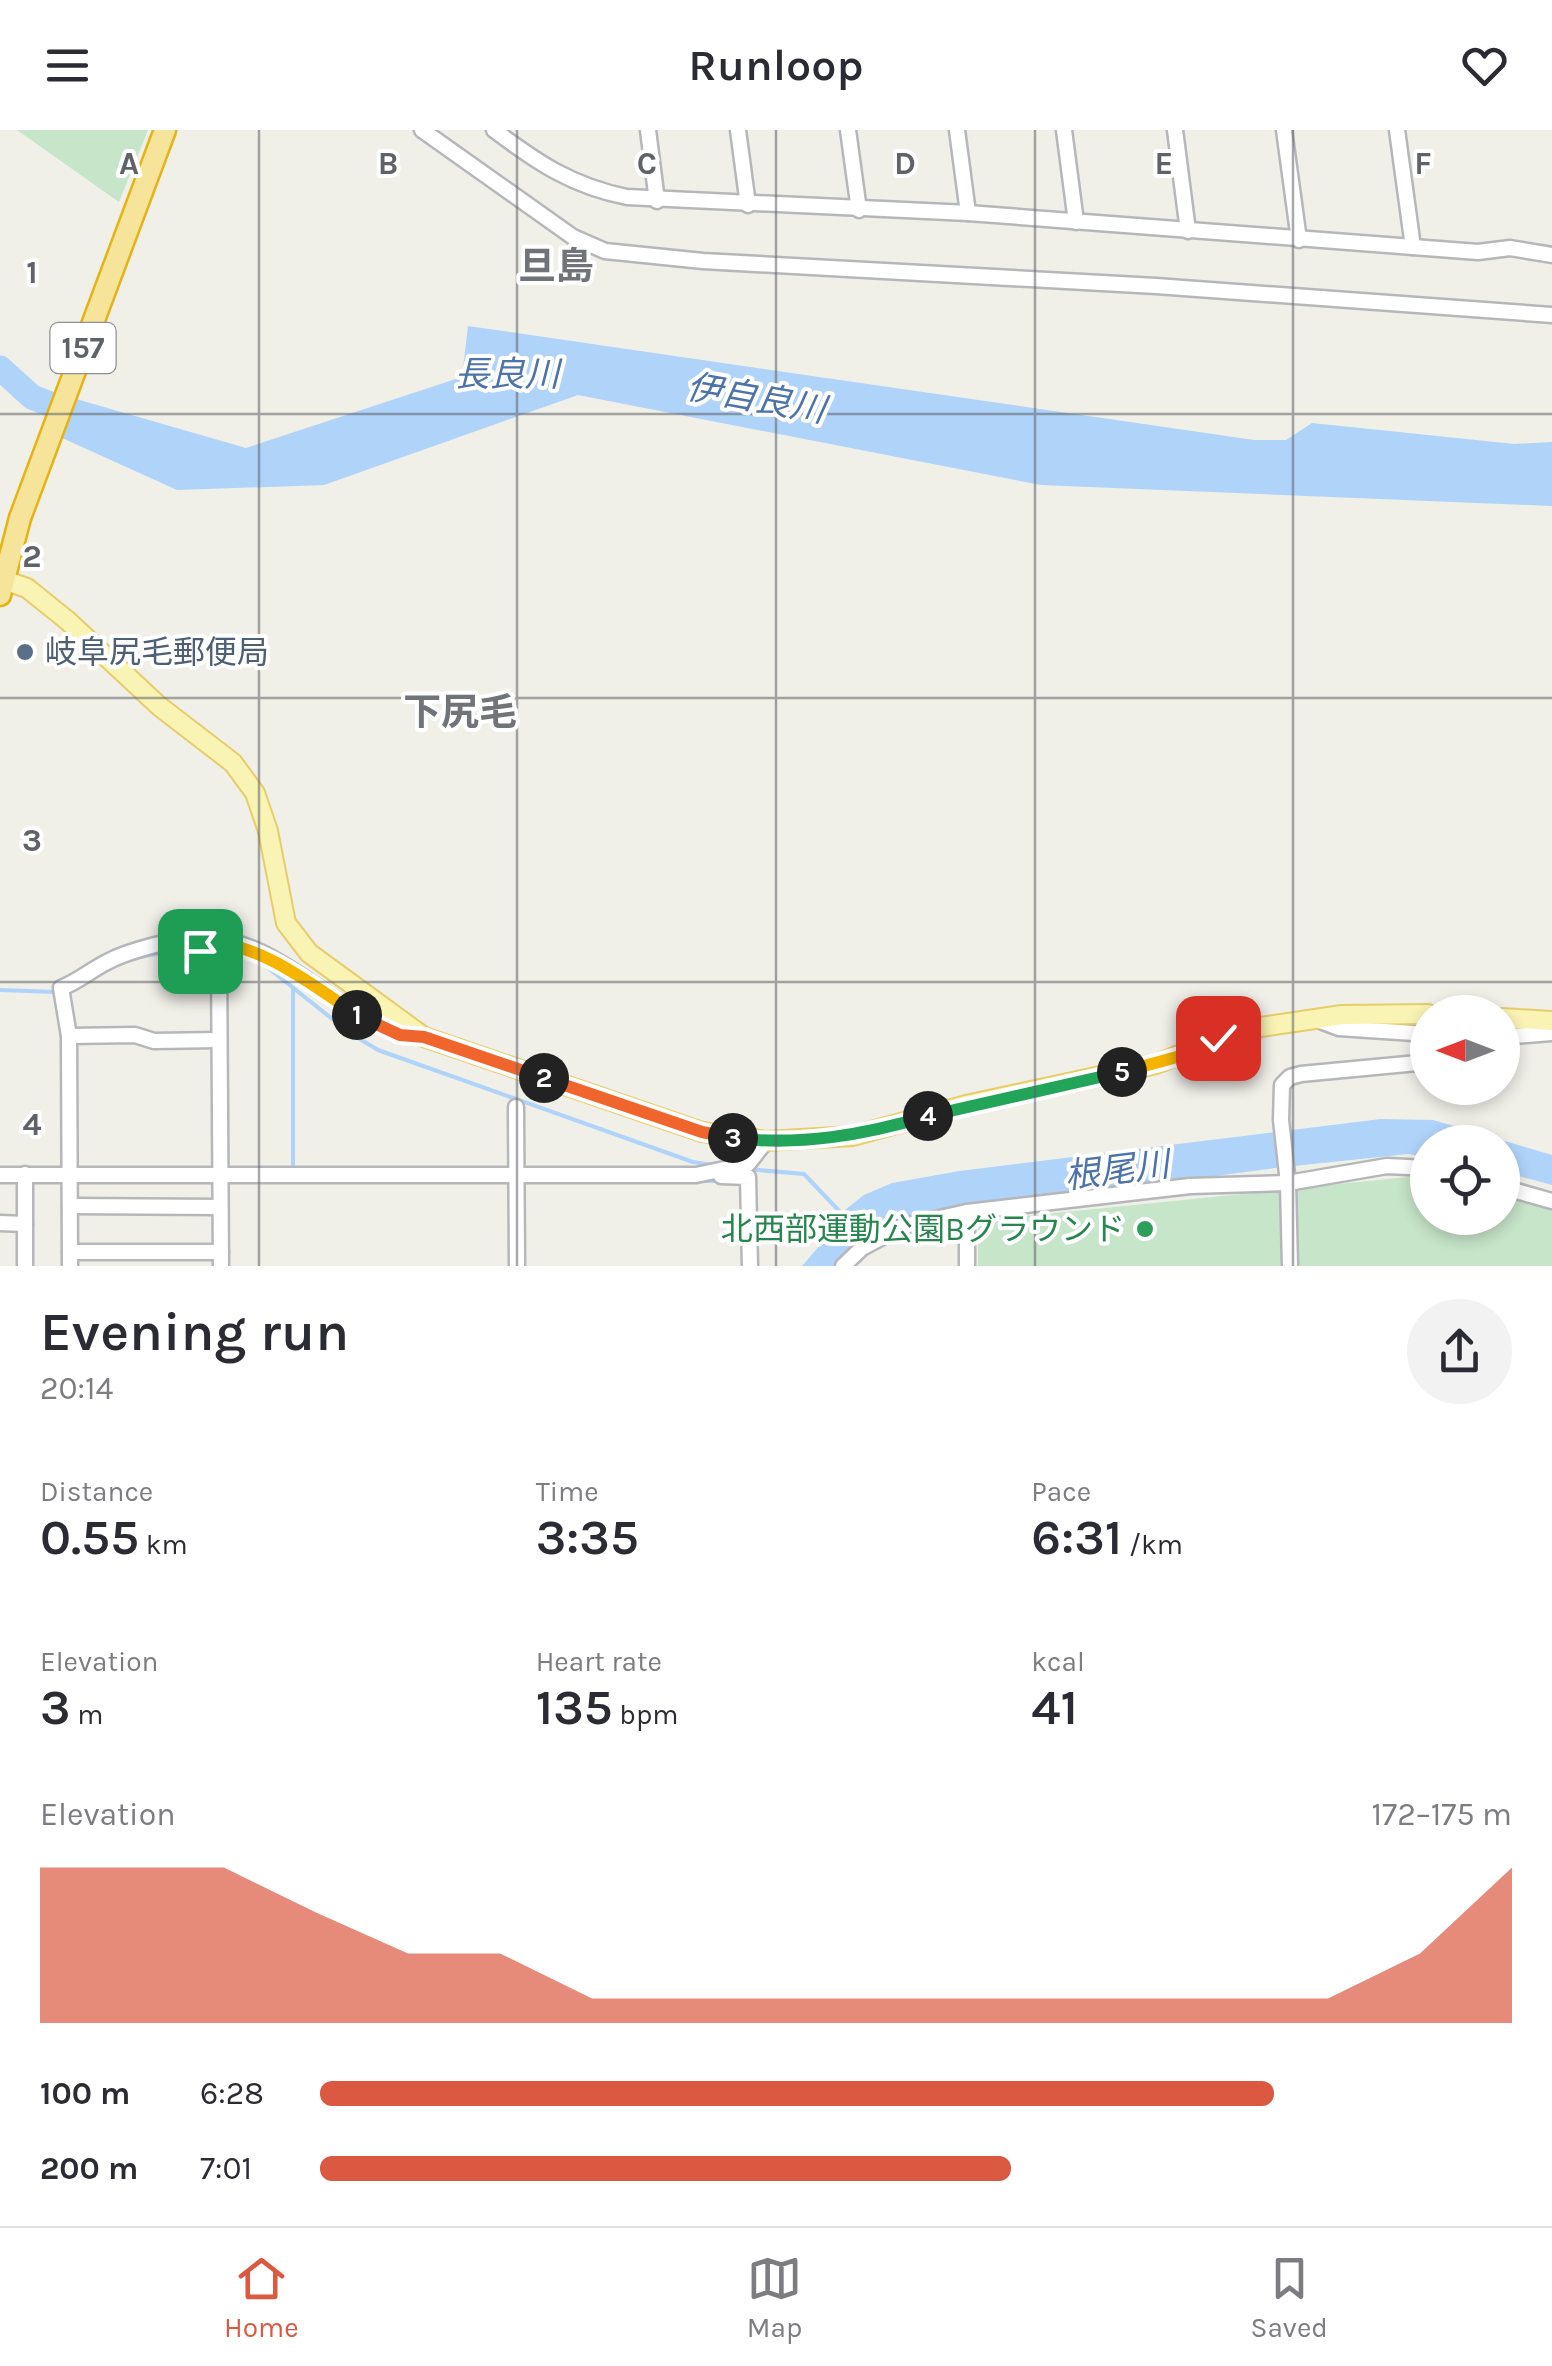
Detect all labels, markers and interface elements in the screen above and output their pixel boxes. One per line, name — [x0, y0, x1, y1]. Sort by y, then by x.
icon: menu — [40, 38, 95, 93]
icon: heart — [1457, 38, 1512, 93]
text: Runloop — [688, 39, 864, 91]
text: A — [119, 145, 139, 182]
text: B — [378, 145, 398, 182]
text: C — [637, 145, 657, 182]
text: D — [894, 145, 916, 182]
text: E — [1155, 145, 1173, 182]
text: F — [1414, 145, 1432, 182]
district label: 旦島 — [518, 244, 594, 289]
text: 1 — [26, 254, 38, 291]
road number: 157 — [51, 323, 116, 373]
water label: 長良川 — [454, 354, 563, 395]
water label: 伊自良川 — [683, 366, 832, 432]
text: 2 — [22, 538, 42, 575]
place label: 岐阜尻毛郵便局 — [45, 634, 269, 671]
marker: 岐阜尻毛郵便局 — [14, 641, 36, 663]
district label: 下尻毛 — [403, 690, 517, 735]
text: 3 — [22, 822, 42, 859]
pin — [158, 909, 243, 994]
icon: arrive — [173, 924, 228, 979]
pin: 1 — [332, 990, 382, 1040]
north arrow — [1410, 995, 1520, 1105]
map controls — [1410, 995, 1520, 1235]
pin — [1176, 996, 1261, 1081]
text: 1 — [352, 998, 362, 1031]
icon: check — [1191, 1011, 1246, 1066]
pin: 5 — [1097, 1047, 1147, 1097]
pin: 2 — [519, 1053, 569, 1103]
text: 5 — [1114, 1055, 1130, 1088]
text: 2 — [536, 1061, 552, 1094]
pin: 4 — [903, 1091, 953, 1141]
text: 4 — [920, 1099, 936, 1132]
text: 4 — [22, 1106, 42, 1143]
pin: 3 — [708, 1113, 758, 1163]
text: 3 — [724, 1121, 742, 1154]
button: locate — [1410, 1125, 1520, 1235]
water label: 根尾川 — [1062, 1143, 1176, 1197]
place label: 北西部運動公園Bグラウンド — [721, 1211, 1125, 1248]
marker: 北西部運動公園Bグラウンド — [1134, 1218, 1156, 1240]
button: share — [1407, 1299, 1512, 1404]
text: Evening run — [40, 1300, 349, 1364]
text: 20:14 — [40, 1370, 113, 1407]
text: Distance — [40, 1475, 153, 1508]
text: Time — [536, 1475, 599, 1508]
text: Pace — [1031, 1475, 1091, 1508]
text: 0.55 — [40, 1508, 139, 1567]
text: 3:35 — [536, 1508, 639, 1567]
text: 6:31 — [1031, 1508, 1122, 1567]
text: km — [139, 1528, 188, 1561]
text: /km — [1122, 1528, 1183, 1561]
text: Elevation — [40, 1645, 159, 1678]
text: Heart rate — [536, 1645, 662, 1678]
text: kcal — [1031, 1645, 1085, 1678]
text: 3 — [40, 1678, 71, 1737]
text: 135 — [536, 1678, 613, 1737]
text: 41 — [1031, 1678, 1078, 1737]
text: m — [71, 1698, 104, 1731]
text: bpm — [613, 1698, 678, 1731]
text: Elevation — [40, 1796, 175, 1833]
text: 172–175 m — [1372, 1796, 1512, 1833]
text: 100 m — [40, 2075, 130, 2112]
text: 6:28 — [200, 2075, 264, 2112]
text: 200 m — [40, 2150, 138, 2187]
text: 7:01 — [200, 2150, 252, 2187]
tab: Home — [224, 2251, 299, 2344]
tab: Map — [747, 2251, 802, 2344]
tab: Saved — [1251, 2251, 1328, 2344]

